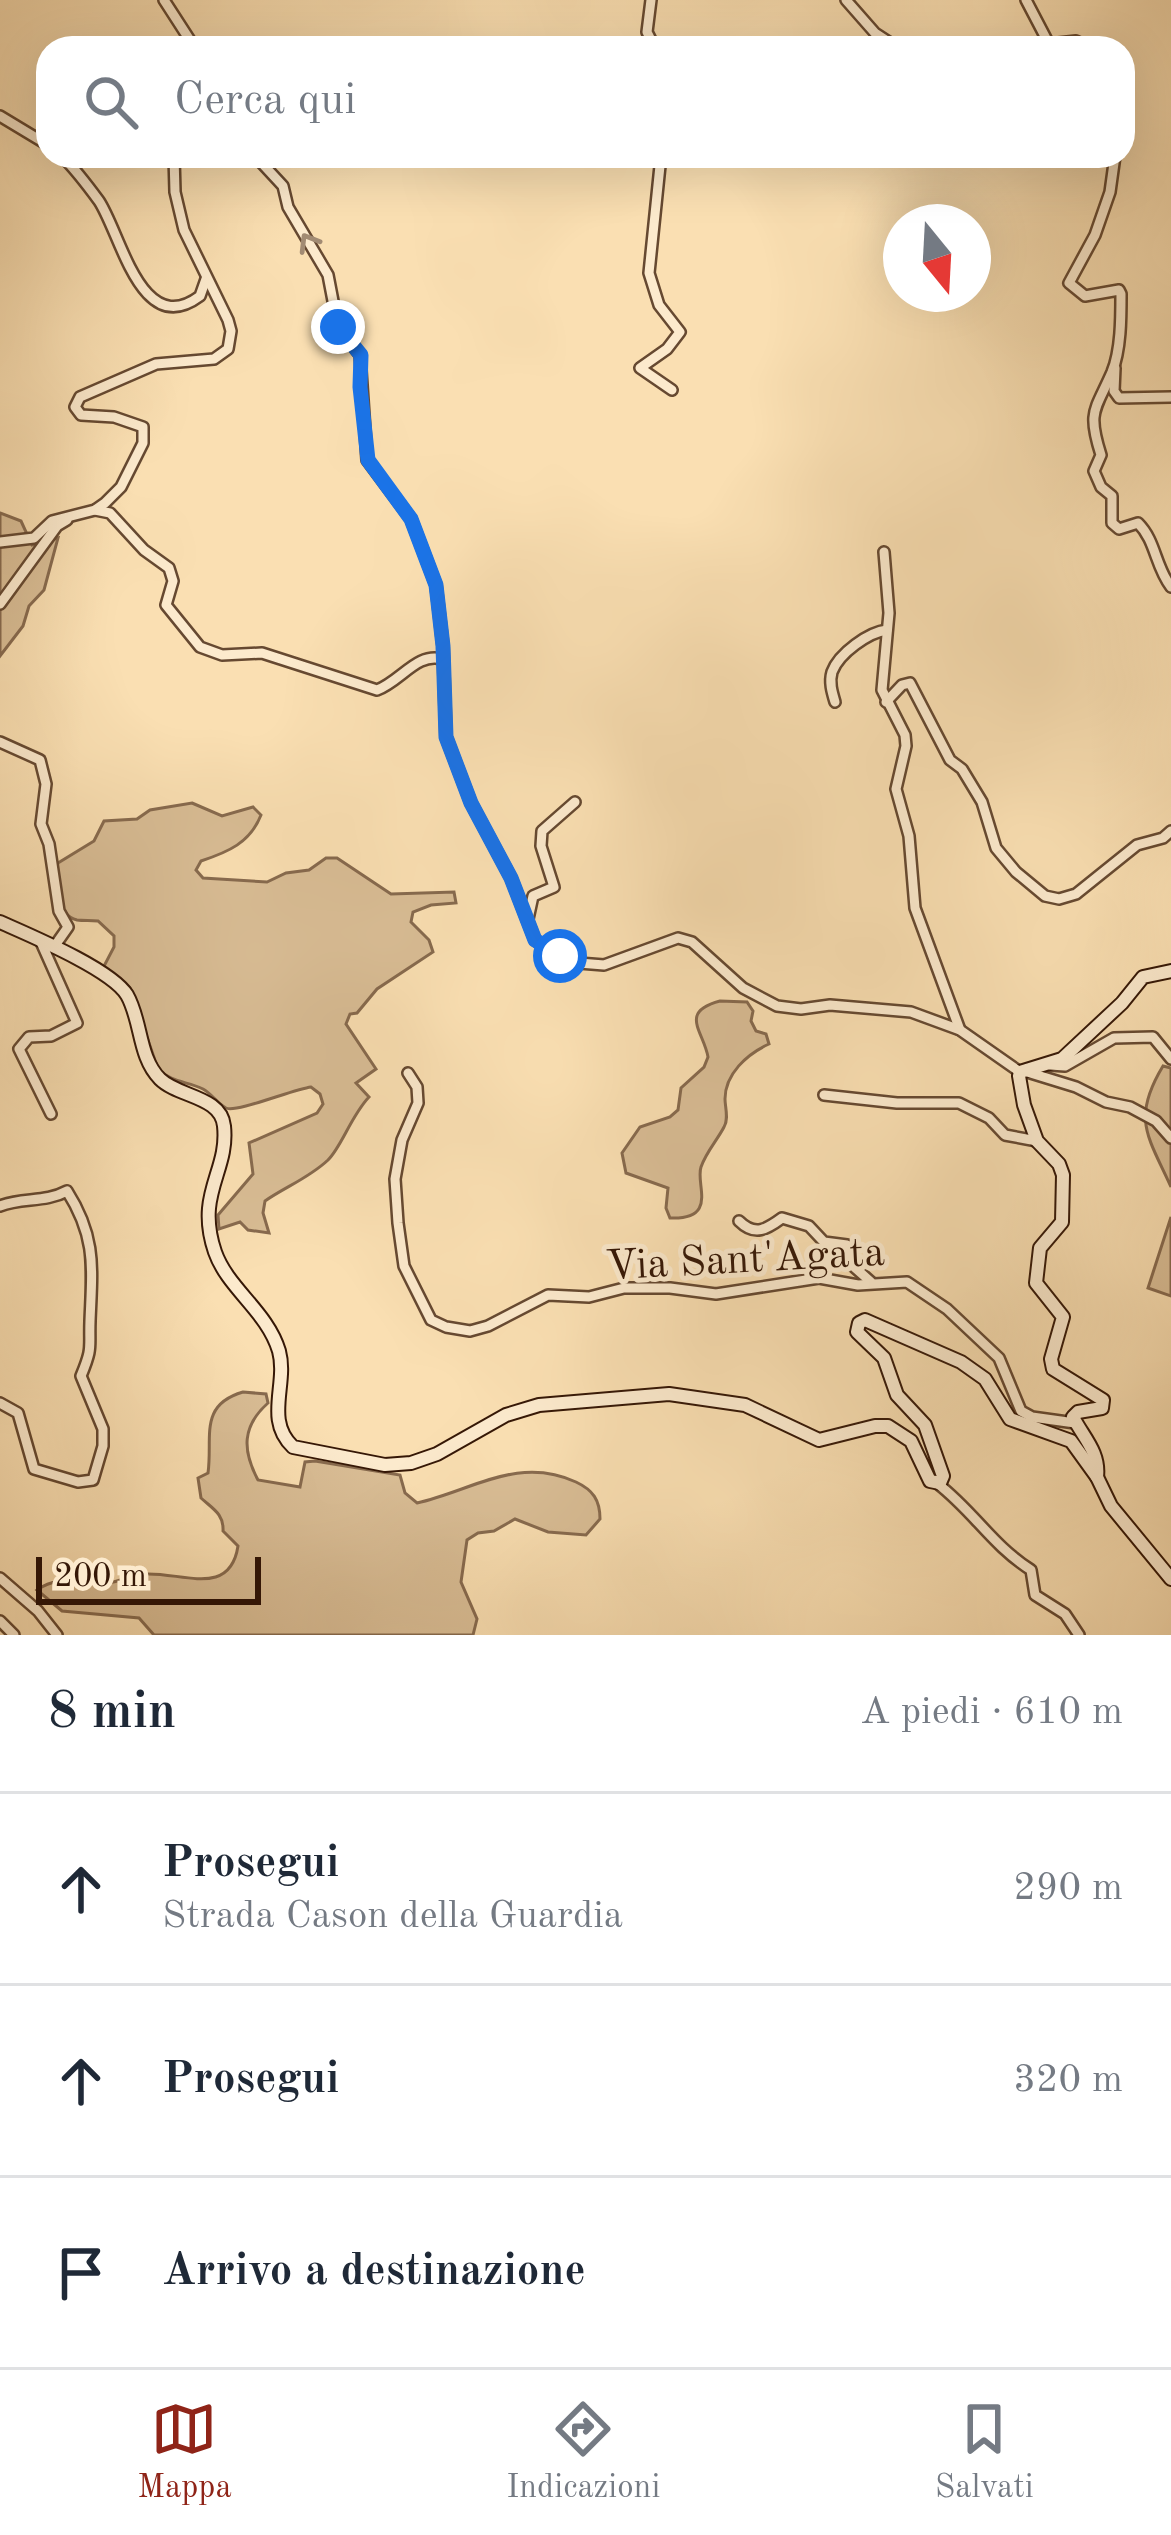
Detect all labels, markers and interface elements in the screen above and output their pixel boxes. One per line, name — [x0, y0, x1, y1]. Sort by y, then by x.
search box — [36, 36, 1135, 168]
icon: search — [78, 69, 144, 135]
text: Cerca qui — [174, 79, 357, 124]
north arrow — [883, 204, 991, 312]
one-way arrow — [300, 233, 322, 255]
route end — [311, 300, 365, 354]
route start — [533, 929, 587, 983]
street label: Via Sant'Agata — [604, 1233, 886, 1289]
scale bar — [36, 1551, 261, 1604]
text: 200 m — [54, 1561, 147, 1594]
text: 8 min — [48, 1688, 176, 1739]
text: A piedi · 610 m — [860, 1693, 1123, 1732]
text: Prosegui — [162, 1842, 339, 1887]
icon: ahead — [48, 1856, 114, 1922]
text: 290 m — [1013, 1869, 1123, 1908]
text: Strada Cason della Guardia — [162, 1897, 623, 1936]
icon: ahead — [48, 2048, 114, 2114]
text: Prosegui — [162, 2058, 339, 2103]
text: 320 m — [1013, 2061, 1123, 2100]
icon: arrive — [48, 2240, 114, 2306]
text: Arrivo a destinazione — [162, 2250, 586, 2295]
tab: Mappa — [137, 2396, 232, 2509]
tab: Indicazioni — [506, 2396, 660, 2509]
tab: Salvati — [935, 2396, 1034, 2509]

